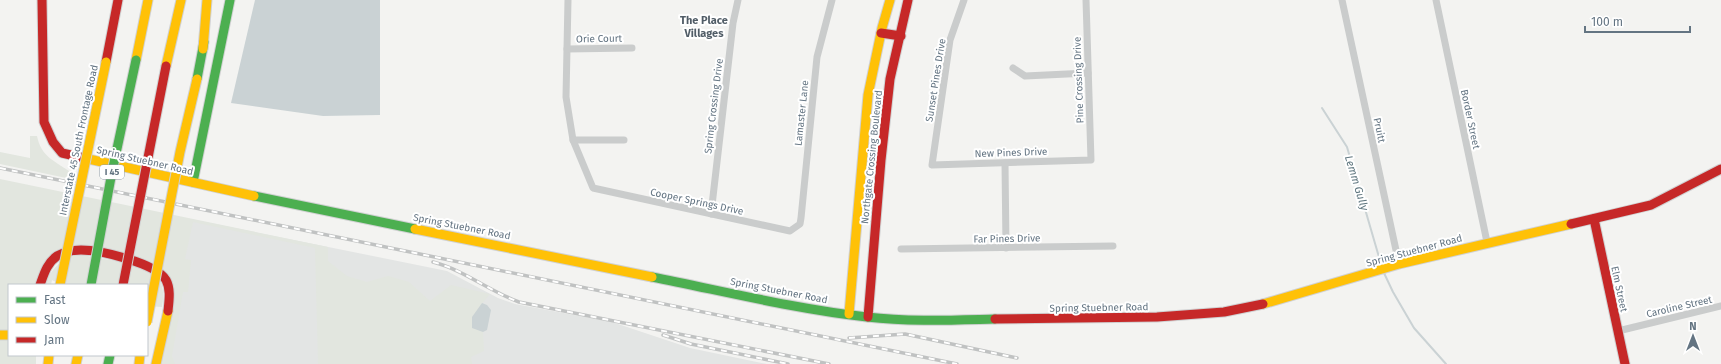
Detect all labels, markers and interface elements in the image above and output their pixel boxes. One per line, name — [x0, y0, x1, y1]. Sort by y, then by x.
scale bar — [1585, 8, 1690, 34]
district label: The Place Villages — [680, 14, 728, 40]
text: 100 m — [1591, 15, 1623, 29]
street label: Orie Court — [576, 33, 623, 45]
street label: Pine Crossing Drive — [1071, 36, 1087, 123]
street label: Sunset Pines Drive — [923, 38, 949, 123]
street label: Spring Crossing Drive — [702, 58, 726, 154]
street label: Interstate 45 South Frontage Road — [57, 64, 101, 217]
street label: Lamaster Lane — [793, 80, 811, 147]
street label: Border Street — [1458, 88, 1482, 150]
street label: Northgate Crossing Boulevard — [859, 90, 885, 225]
street label: Pruitt — [1371, 117, 1388, 144]
street label: Spring Stuebner Road — [95, 144, 194, 178]
street label: New Pines Drive — [974, 146, 1048, 160]
water label: Lemm Gully — [1342, 154, 1371, 213]
road number: I 45 — [100, 165, 124, 179]
street label: Cooper Springs Drive — [649, 186, 744, 218]
street label: Spring Stuebner Road — [412, 212, 512, 242]
street label: Far Pines Drive — [973, 232, 1041, 246]
street label: Spring Stuebner Road — [1365, 232, 1464, 270]
street label: Elm Street — [1608, 265, 1630, 314]
street label: Spring Stuebner Road — [729, 276, 829, 306]
legend — [8, 284, 148, 356]
text: Fast — [44, 293, 66, 307]
street label: Caroline Street — [1645, 293, 1714, 320]
street label: Spring Stuebner Road — [1049, 301, 1149, 315]
text: Slow — [44, 313, 70, 327]
north arrow — [1673, 316, 1713, 356]
text: N — [1689, 320, 1697, 333]
text: Jam — [44, 333, 64, 347]

